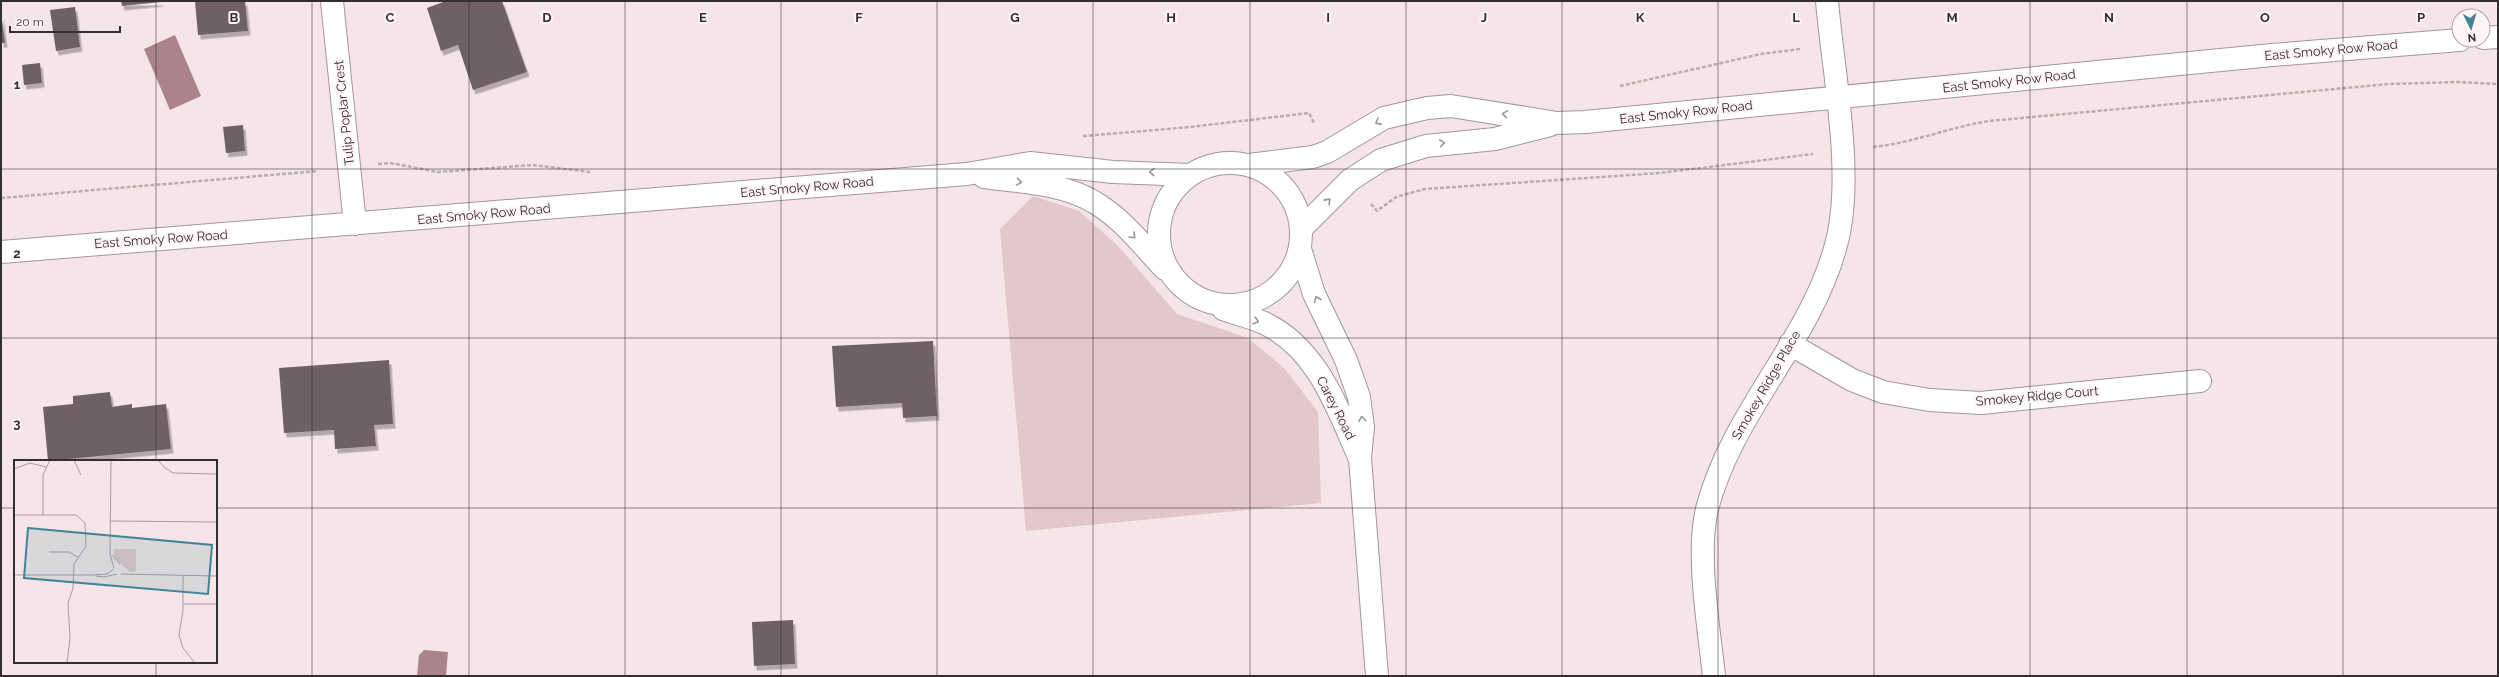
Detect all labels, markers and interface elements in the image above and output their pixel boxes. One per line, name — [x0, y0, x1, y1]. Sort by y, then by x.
scale bar — [10, 8, 120, 34]
north arrow — [2451, 8, 2491, 48]
text: B — [230, 10, 239, 25]
text: C — [386, 10, 395, 25]
text: D — [542, 10, 552, 25]
text: E — [699, 10, 707, 25]
text: F — [855, 10, 863, 25]
text: G — [1010, 10, 1020, 25]
text: H — [1166, 10, 1176, 25]
text: I — [1326, 10, 1330, 25]
text: J — [1481, 10, 1487, 25]
text: K — [1636, 10, 1645, 25]
text: L — [1792, 10, 1800, 25]
text: M — [1946, 10, 1958, 25]
text: N — [2104, 10, 2114, 25]
text: O — [2260, 10, 2270, 25]
text: P — [2417, 10, 2425, 25]
text: 20 m — [16, 15, 44, 29]
text: N — [2467, 31, 2477, 44]
street label: East Smoky Row Road — [2264, 37, 2398, 63]
street label: Tulip Poplar Crest — [331, 59, 357, 166]
street label: East Smoky Row Road — [1942, 67, 2076, 95]
text: 1 — [14, 77, 21, 92]
street label: East Smoky Row Road — [1619, 98, 1753, 126]
one-way arrow — [1502, 110, 1508, 119]
one-way arrow — [1375, 117, 1382, 124]
one-way arrow — [1439, 139, 1445, 148]
one-way arrow — [1149, 168, 1155, 177]
street label: East Smoky Row Road — [740, 174, 874, 200]
one-way arrow — [1016, 177, 1022, 186]
one-way arrow — [1324, 198, 1331, 205]
street label: East Smoky Row Road — [417, 201, 551, 227]
street label: East Smoky Row Road — [94, 227, 228, 251]
one-way arrow — [1128, 231, 1136, 239]
text: 2 — [13, 246, 21, 261]
one-way arrow — [1313, 295, 1321, 302]
one-way arrow — [1253, 316, 1260, 324]
street label: Smokey Ridge Place — [1729, 328, 1804, 442]
street label: Carey Road — [1314, 374, 1358, 442]
street label: Smokey Ridge Court — [1975, 383, 2100, 409]
text: 3 — [13, 416, 21, 431]
one-way arrow — [1358, 416, 1367, 422]
inset map — [14, 460, 217, 663]

